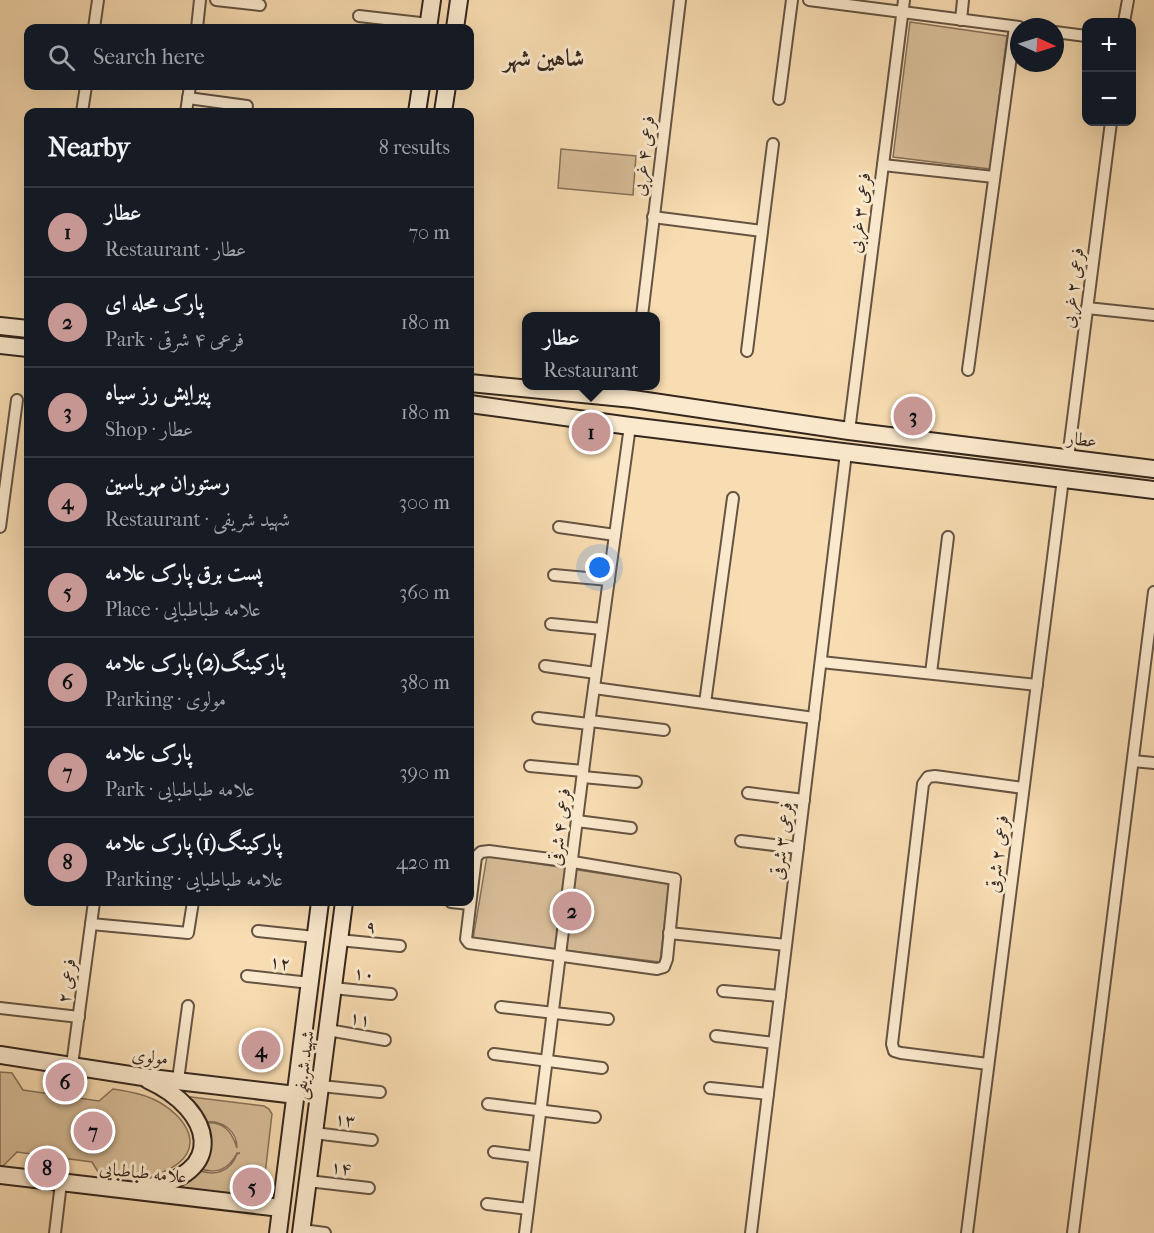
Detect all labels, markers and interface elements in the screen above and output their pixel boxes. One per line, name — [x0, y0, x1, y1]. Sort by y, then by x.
north arrow — [1010, 18, 1064, 72]
map controls — [1082, 18, 1136, 126]
button: + — [1082, 18, 1136, 72]
search box — [24, 24, 474, 90]
icon: search — [45, 41, 78, 74]
text: Search here — [93, 44, 205, 70]
district label: شاهین شهر — [501, 44, 584, 74]
button: − — [1082, 72, 1136, 126]
street label: فرعی ۴ غربی — [629, 115, 661, 198]
text: Nearby — [48, 132, 130, 163]
text: 8 results — [379, 136, 450, 159]
street label: فرعی ۳ غربی — [845, 172, 877, 255]
text: عطار — [105, 200, 141, 226]
text: 1 — [64, 221, 71, 244]
text: 70 m — [408, 221, 450, 244]
text: Restaurant · عطار — [105, 238, 246, 261]
street label: فرعی ۲ غربی — [1058, 247, 1090, 330]
text: پارک محله ای — [105, 290, 204, 316]
text: 2 — [62, 311, 73, 334]
text: 180 m — [401, 311, 450, 334]
popup — [522, 312, 660, 390]
text: عطار — [543, 325, 580, 351]
text: Park · فرعی ۴ شرقی — [105, 328, 244, 351]
text: Restaurant — [543, 359, 639, 382]
text: پیرایش رز سیاه — [105, 380, 210, 406]
pin: 3 — [894, 394, 932, 438]
text: 3 — [63, 401, 72, 424]
text: 180 m — [401, 401, 450, 424]
pin: 1 — [572, 410, 610, 454]
text: Shop · عطار — [105, 418, 193, 441]
street label: عطار — [1064, 428, 1098, 452]
text: رستوران مهریاسین — [105, 470, 230, 496]
text: 4 — [62, 491, 73, 514]
text: 300 m — [399, 491, 450, 514]
text: Restaurant · شهید شریفی — [105, 508, 290, 531]
your location — [585, 553, 614, 582]
text: پست برق پارک علامه — [105, 560, 262, 586]
text: 5 — [63, 581, 72, 604]
text: 360 m — [399, 581, 450, 604]
text: Place · علامه طباطبایی — [105, 598, 261, 621]
text: پارکینگ(2) پارک علامه — [105, 650, 285, 676]
text: 6 — [62, 671, 73, 694]
text: 380 m — [400, 671, 450, 694]
text: Parking · مولوی — [105, 688, 226, 711]
text: پارک علامه — [105, 740, 192, 766]
text: 7 — [63, 761, 72, 784]
text: 390 m — [399, 761, 450, 784]
text: Park · علامه طباطبایی — [105, 778, 255, 801]
street label: فرعی ۴ شرقی — [545, 787, 576, 867]
street label: فرعی ۳ شرقی — [767, 801, 798, 881]
street label: فرعی ۲ شرقی — [983, 814, 1014, 894]
text: پارکینگ(1) پارک علامه — [105, 830, 281, 856]
text: 8 — [62, 851, 73, 874]
text: 420 m — [396, 851, 450, 874]
text: Parking · علامه طباطبایی — [105, 868, 283, 891]
pin: 2 — [552, 888, 592, 934]
street label: ۹ — [365, 916, 377, 938]
street label: ۱۲ — [268, 951, 292, 975]
street label: فرعی ۲ — [53, 957, 82, 1005]
street label: ۱۰ — [353, 963, 375, 985]
street label: ۱۱ — [348, 1007, 372, 1031]
pin: 4 — [242, 1028, 280, 1072]
street label: شهید شریفی — [289, 1029, 321, 1101]
street label: مولوی — [131, 1044, 169, 1070]
pin: 6 — [46, 1060, 84, 1104]
pin: 7 — [74, 1108, 112, 1154]
street label: ۱۳ — [333, 1108, 357, 1132]
pin: 8 — [28, 1146, 66, 1190]
street label: ۱۴ — [329, 1156, 353, 1180]
street label: علامه طباطبایی — [98, 1158, 188, 1189]
pin: 5 — [232, 1164, 272, 1210]

